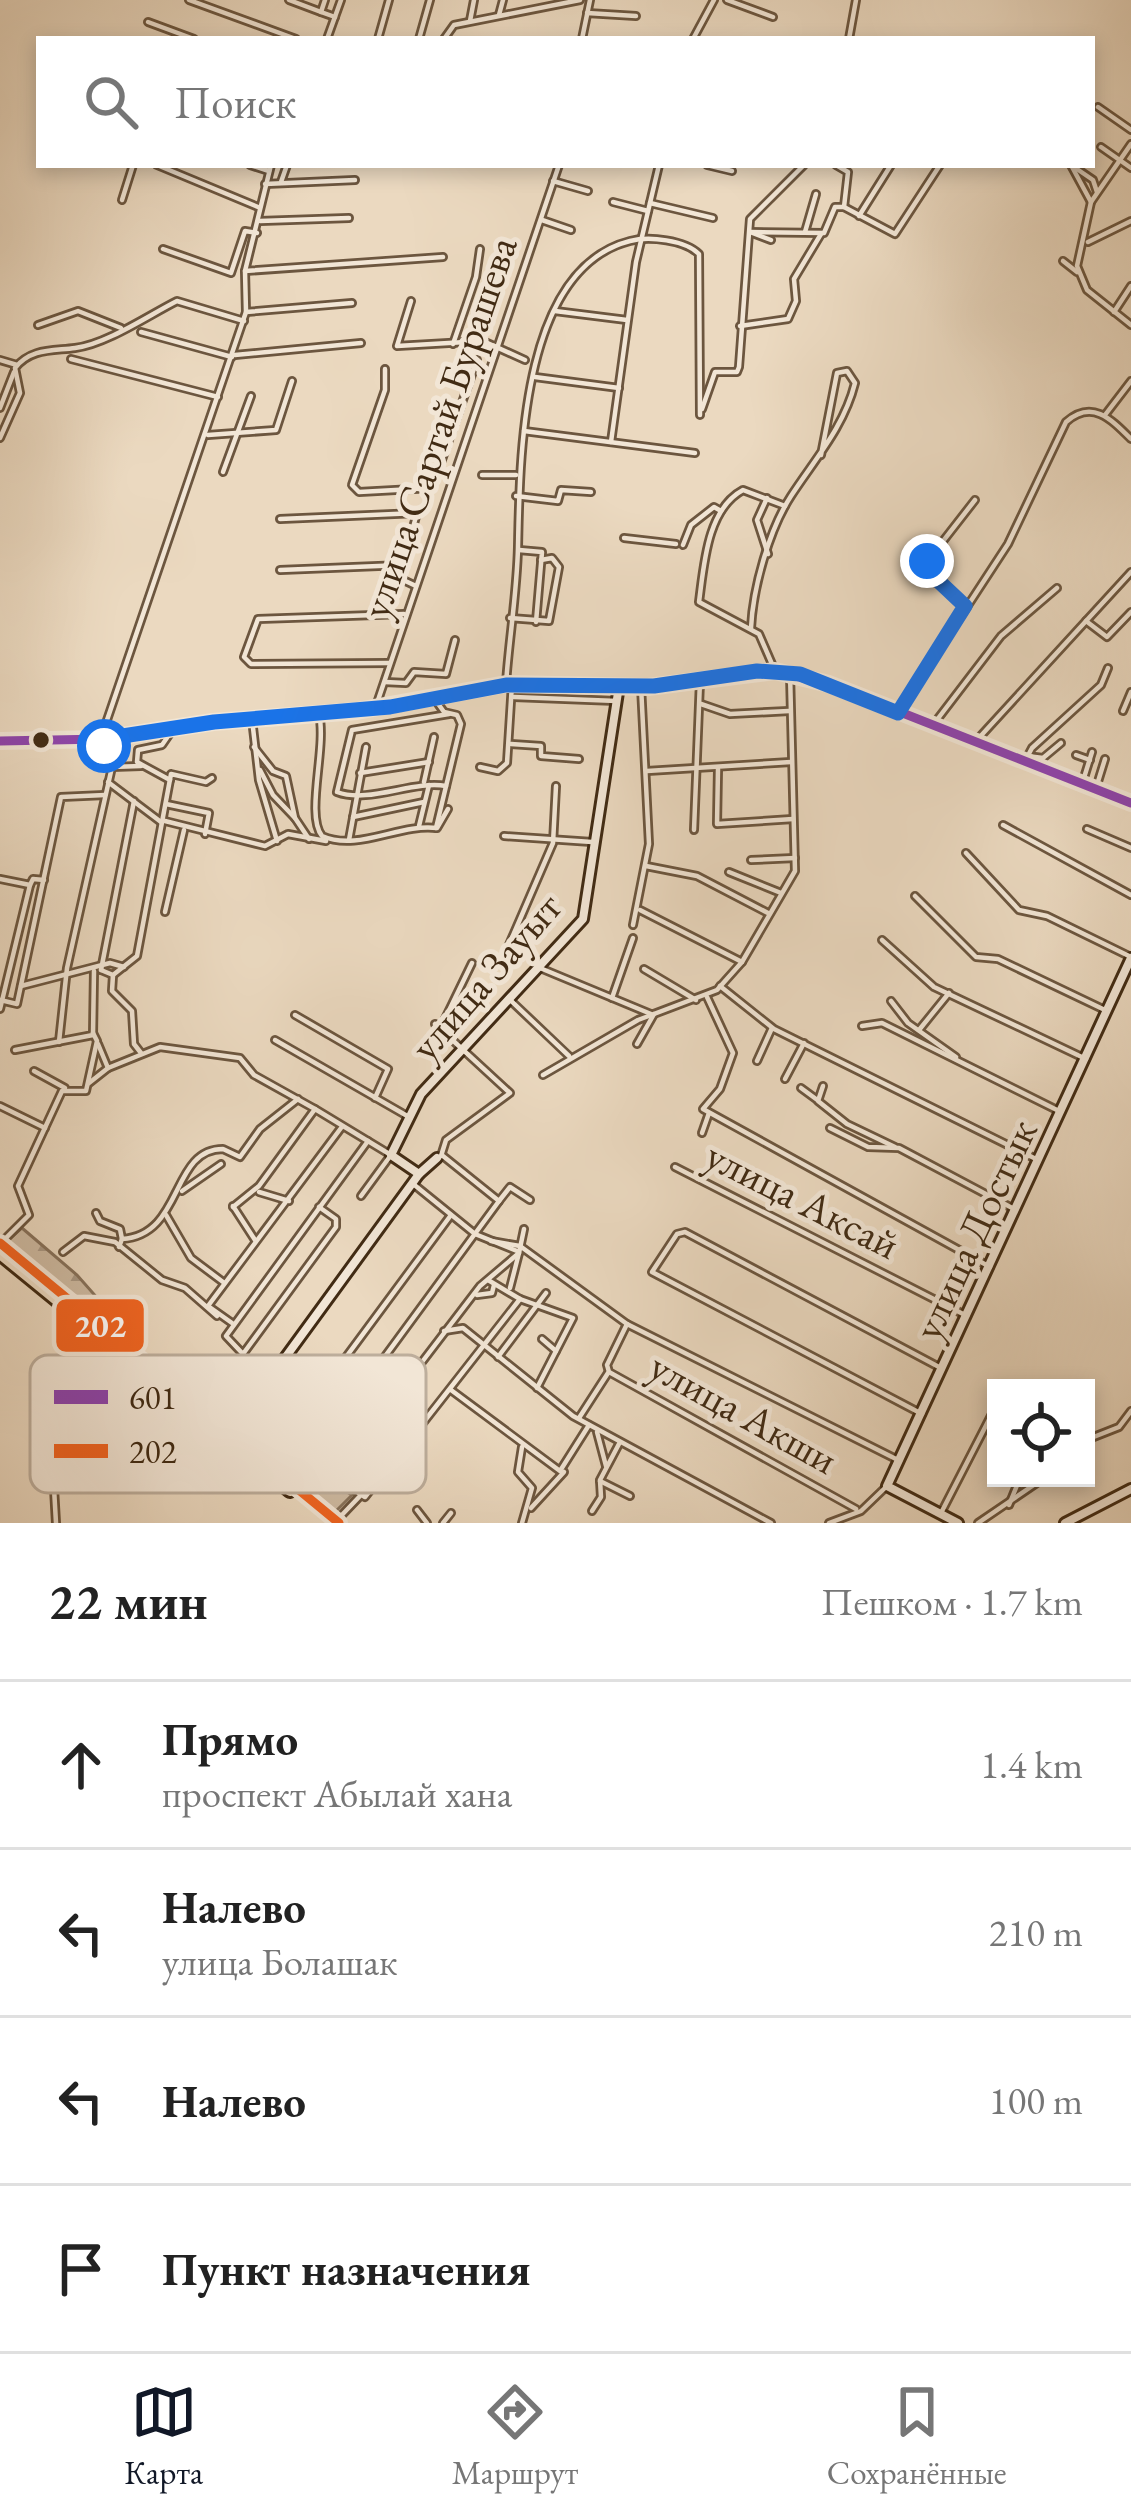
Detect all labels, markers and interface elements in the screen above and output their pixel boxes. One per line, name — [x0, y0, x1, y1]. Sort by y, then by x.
search box — [36, 36, 1095, 168]
icon: search — [78, 69, 144, 135]
text: Поиск — [174, 73, 296, 131]
street label: улица Сартай Бурашева — [347, 229, 530, 625]
route end — [900, 534, 954, 588]
route start — [77, 719, 131, 773]
unlabelled marker — [30, 729, 52, 751]
street label: улица Зауыт — [397, 881, 574, 1072]
street label: улица Достык — [899, 1110, 1049, 1348]
street label: улица Аксай — [697, 1127, 909, 1272]
line badge: 202 — [54, 1297, 146, 1354]
text: 202 — [74, 1304, 127, 1347]
street label: улица Акши — [640, 1338, 848, 1487]
legend — [30, 1355, 426, 1493]
text: 601 — [129, 1376, 177, 1419]
map controls — [987, 1379, 1095, 1487]
button: locate — [987, 1379, 1095, 1487]
text: 202 — [129, 1430, 177, 1473]
text: 22 мин — [48, 1568, 208, 1634]
text: Пешком · 1.7 km — [821, 1576, 1083, 1627]
text: Прямо — [162, 1710, 298, 1768]
icon: ahead — [48, 1732, 114, 1798]
text: 1.4 km — [980, 1739, 1083, 1790]
text: проспект Абылай хана — [162, 1768, 512, 1819]
text: Налево — [162, 1878, 306, 1936]
icon: left — [48, 1900, 114, 1966]
text: 210 m — [989, 1907, 1083, 1958]
text: улица Болашак — [162, 1936, 398, 1987]
icon: left — [48, 2068, 114, 2134]
text: Налево — [162, 2072, 306, 2130]
text: 100 m — [989, 2075, 1083, 2126]
icon: arrive — [48, 2236, 114, 2302]
text: Пункт назначения — [162, 2240, 531, 2298]
tab: Карта — [124, 2379, 203, 2494]
tab: Маршрут — [452, 2379, 578, 2494]
tab: Сохранённые — [827, 2379, 1007, 2494]

